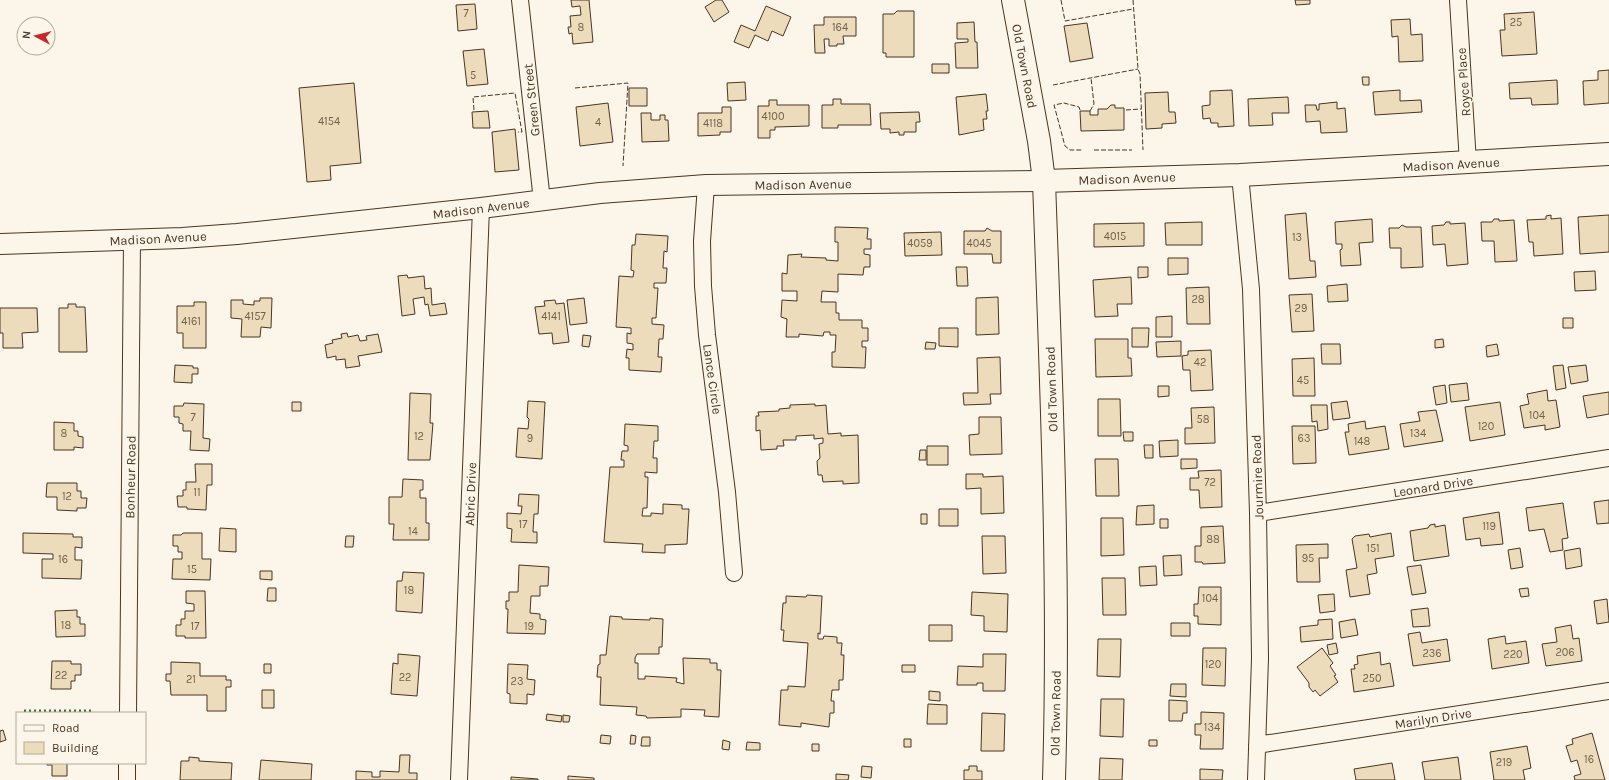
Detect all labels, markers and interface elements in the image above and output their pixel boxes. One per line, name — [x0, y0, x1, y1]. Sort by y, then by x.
house number: 7 — [463, 7, 469, 20]
north arrow — [16, 16, 56, 56]
house number: 25 — [1510, 16, 1522, 29]
house number: 8 — [578, 21, 585, 34]
house number: 164 — [832, 21, 848, 34]
street label: Old Town Road — [1009, 23, 1040, 110]
text: N — [20, 30, 34, 40]
street label: Royce Place — [1454, 47, 1473, 117]
street label: Green Street — [520, 63, 543, 137]
house number: 5 — [470, 69, 476, 82]
house number: 4100 — [762, 110, 784, 123]
house number: 4154 — [318, 115, 340, 128]
house number: 4 — [595, 116, 601, 129]
house number: 4118 — [703, 117, 723, 130]
street label: Madison Avenue — [1402, 154, 1500, 175]
street label: Madison Avenue — [1078, 169, 1176, 188]
street label: Madison Avenue — [754, 176, 852, 193]
street label: Madison Avenue — [432, 195, 531, 222]
street label: Madison Avenue — [109, 228, 207, 249]
house number: 4015 — [1104, 230, 1126, 243]
house number: 13 — [1292, 231, 1302, 244]
house number: 4059 — [907, 237, 933, 250]
house number: 4045 — [966, 237, 992, 250]
house number: 28 — [1191, 293, 1205, 306]
house number: 29 — [1295, 302, 1307, 315]
house number: 4157 — [244, 310, 266, 323]
house number: 4141 — [541, 310, 561, 323]
house number: 4161 — [181, 315, 201, 328]
street label: Lance Circle — [700, 343, 725, 416]
street label: Old Town Road — [1043, 346, 1060, 432]
house number: 42 — [1194, 356, 1206, 369]
house number: 45 — [1297, 374, 1309, 387]
house number: 104 — [1529, 409, 1545, 422]
house number: 7 — [190, 411, 196, 424]
house number: 58 — [1197, 413, 1210, 426]
house number: 120 — [1478, 420, 1494, 433]
house number: 8 — [61, 427, 68, 440]
house number: 134 — [1410, 427, 1426, 440]
house number: 12 — [414, 430, 424, 443]
house number: 9 — [527, 432, 533, 445]
house number: 63 — [1298, 432, 1310, 445]
street label: Jourmire Road — [1249, 434, 1266, 520]
street label: Bonheur Road — [122, 435, 139, 519]
house number: 148 — [1354, 435, 1371, 448]
street label: Abric Drive — [462, 462, 479, 526]
street label: Leonard Drive — [1392, 473, 1474, 500]
house number: 72 — [1204, 476, 1216, 489]
house number: 11 — [193, 486, 201, 499]
house number: 12 — [62, 490, 72, 503]
house number: 17 — [519, 518, 527, 531]
house number: 119 — [1482, 520, 1496, 533]
house number: 14 — [408, 525, 418, 538]
house number: 88 — [1206, 533, 1220, 546]
house number: 151 — [1366, 542, 1380, 555]
house number: 95 — [1302, 552, 1314, 565]
house number: 16 — [58, 553, 68, 566]
house number: 15 — [187, 563, 197, 576]
house number: 18 — [404, 584, 414, 597]
house number: 104 — [1202, 592, 1218, 605]
house number: 18 — [61, 619, 71, 632]
house number: 17 — [191, 620, 199, 633]
house number: 19 — [524, 620, 534, 633]
house number: 206 — [1555, 646, 1575, 659]
house number: 236 — [1422, 647, 1442, 660]
house number: 220 — [1503, 648, 1523, 661]
house number: 120 — [1205, 658, 1221, 671]
house number: 22 — [55, 669, 67, 682]
street label: Old Town Road — [1047, 670, 1064, 756]
house number: 22 — [399, 671, 411, 684]
house number: 250 — [1362, 672, 1382, 685]
house number: 21 — [186, 673, 196, 686]
house number: 23 — [511, 675, 523, 688]
street label: Marilyn Drive — [1394, 705, 1473, 732]
legend — [16, 712, 146, 764]
text: Road — [52, 721, 80, 735]
house number: 134 — [1204, 721, 1220, 734]
text: Building — [52, 741, 99, 755]
house number: 16 — [1584, 753, 1594, 766]
house number: 219 — [1496, 756, 1512, 769]

